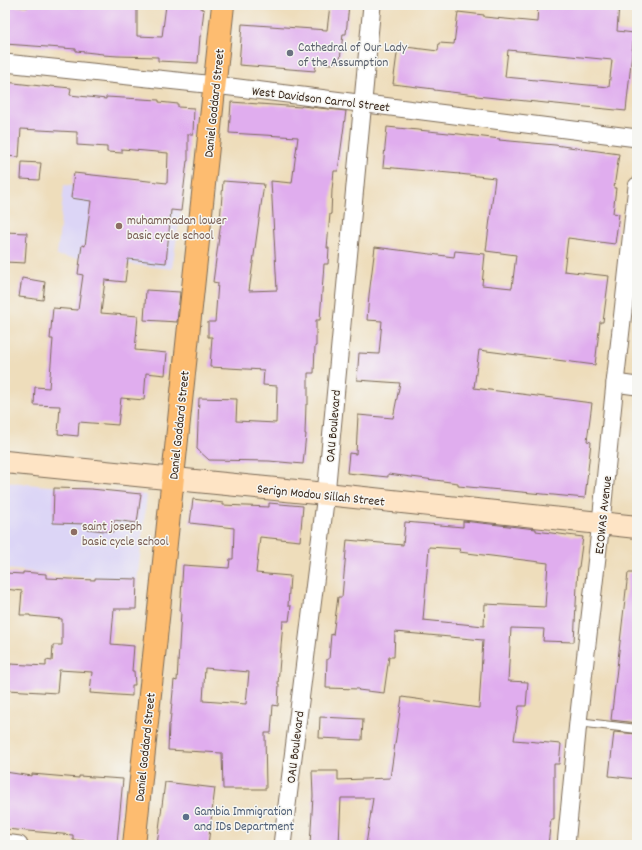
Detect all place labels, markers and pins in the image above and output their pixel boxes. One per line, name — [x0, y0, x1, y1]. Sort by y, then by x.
place label: Cathedral of Our Lady of the Assumption — [298, 39, 408, 73]
marker: Cathedral of Our Lady of the Assumption — [285, 48, 295, 58]
place label: muhammadan lower basic cycle school — [127, 212, 227, 246]
marker: muhammadan lower basic cycle school — [114, 221, 124, 231]
place label: saint joseph basic cycle school — [82, 518, 169, 552]
marker: saint joseph basic cycle school — [69, 527, 79, 537]
place label: Gambia Immigration and IDs Department — [194, 803, 294, 837]
marker: Gambia Immigration and IDs Department — [181, 812, 191, 822]

